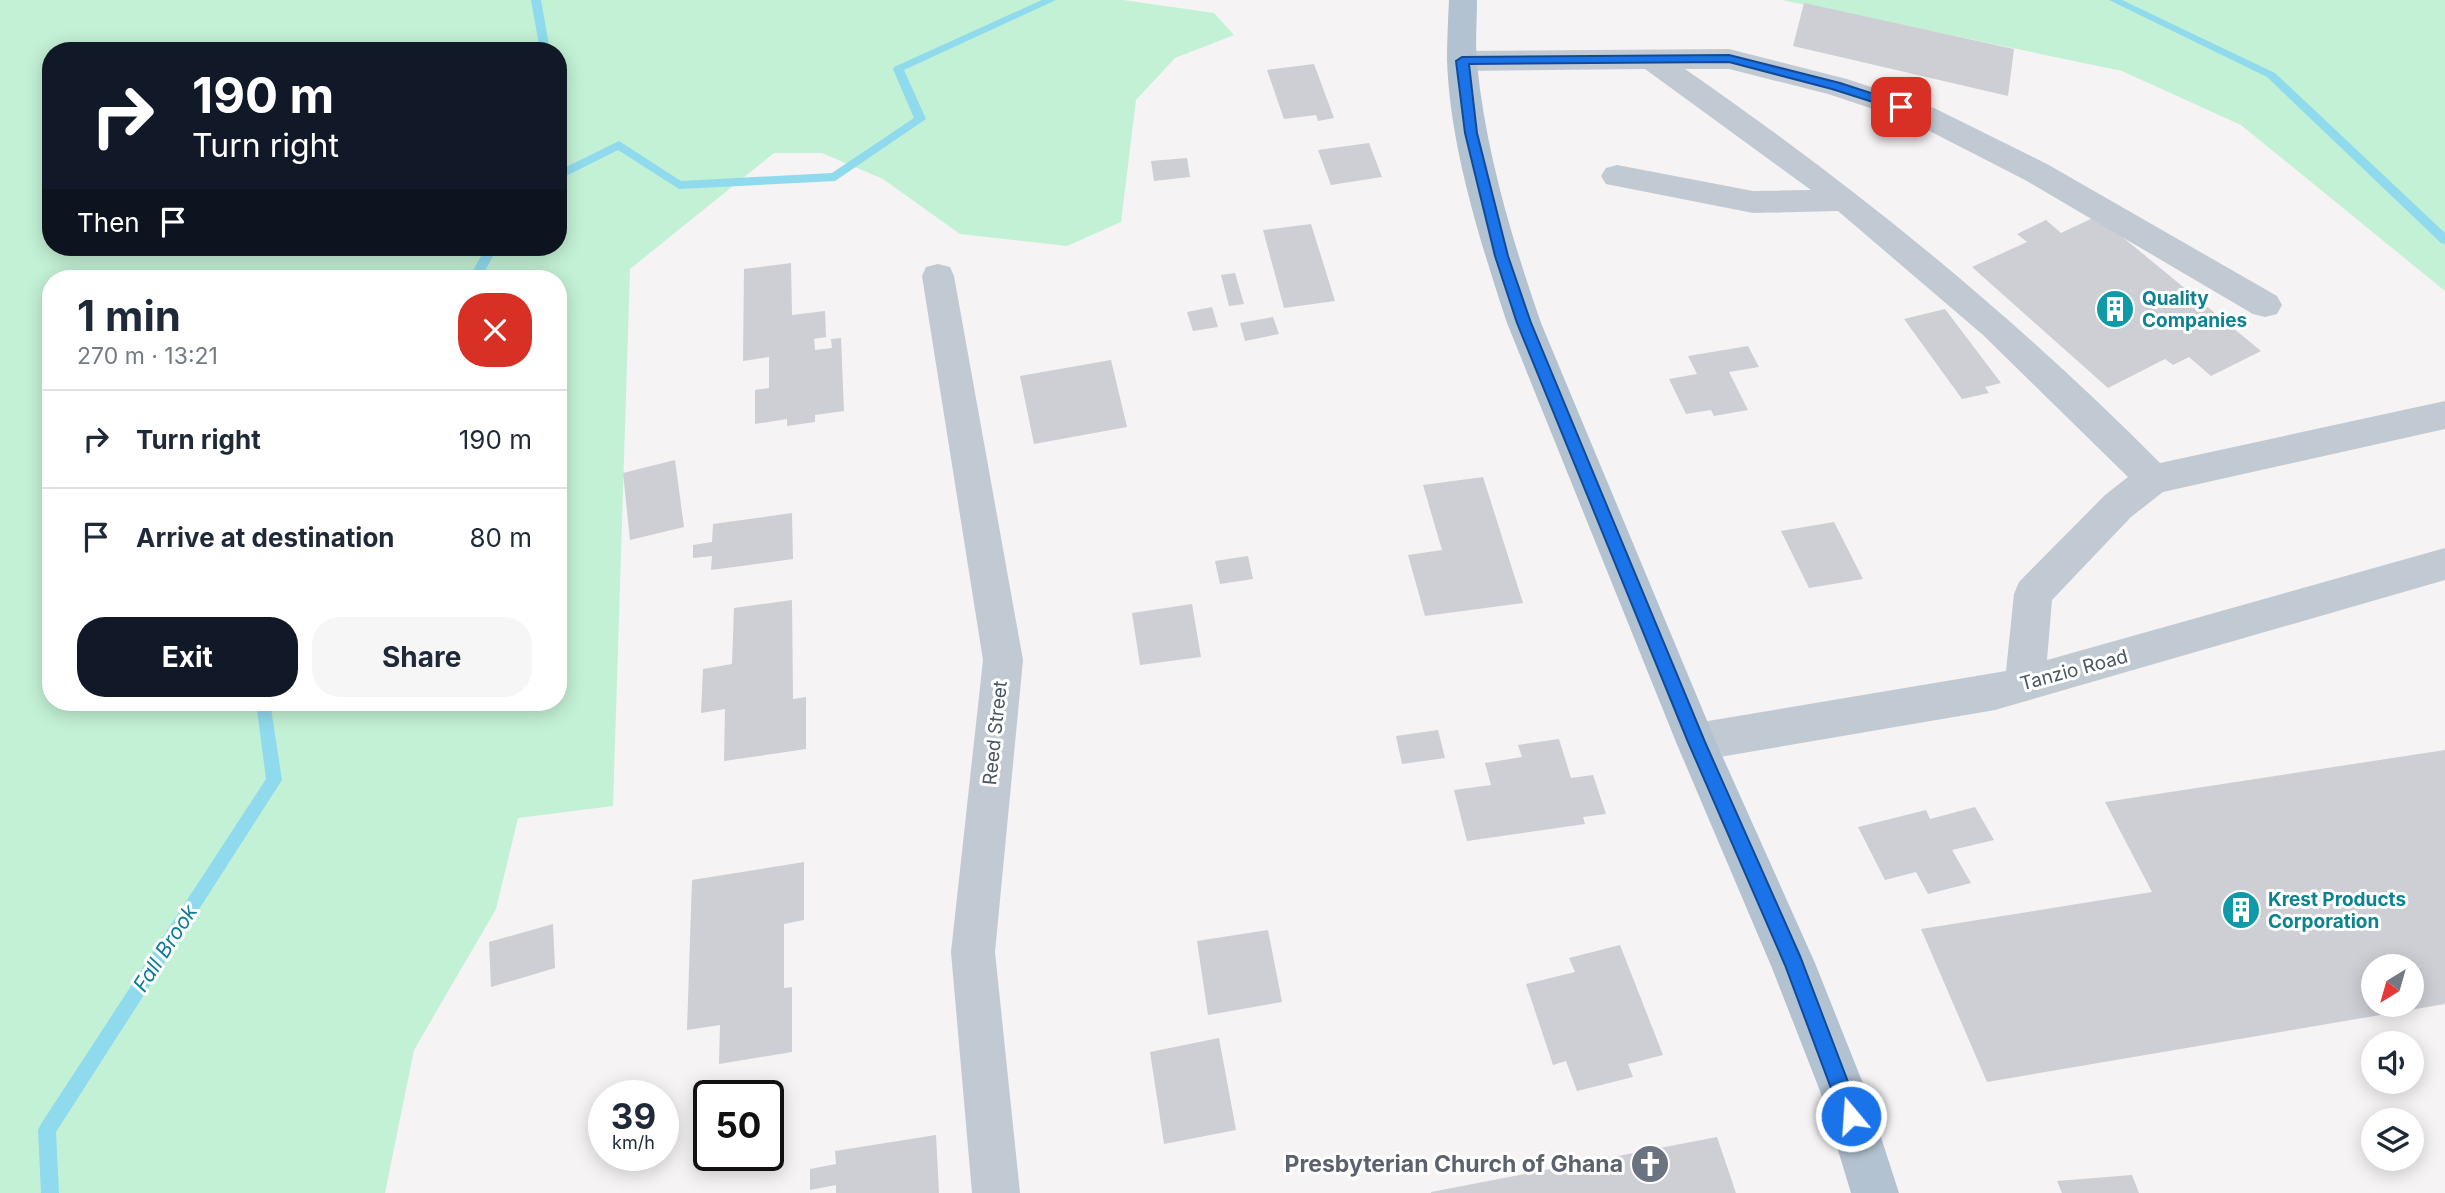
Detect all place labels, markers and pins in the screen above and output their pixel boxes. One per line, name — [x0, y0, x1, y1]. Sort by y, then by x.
pin — [1871, 77, 1931, 137]
place label: Quality Companies — [2142, 287, 2247, 332]
building icon: Quality Companies — [2094, 288, 2136, 330]
place label: Krest Products Corporation — [2268, 888, 2406, 933]
building icon: Krest Products Corporation — [2220, 889, 2262, 931]
church icon: Presbyterian Church of Ghana — [1629, 1143, 1671, 1185]
place label: Presbyterian Church of Ghana — [1285, 1150, 1623, 1178]

